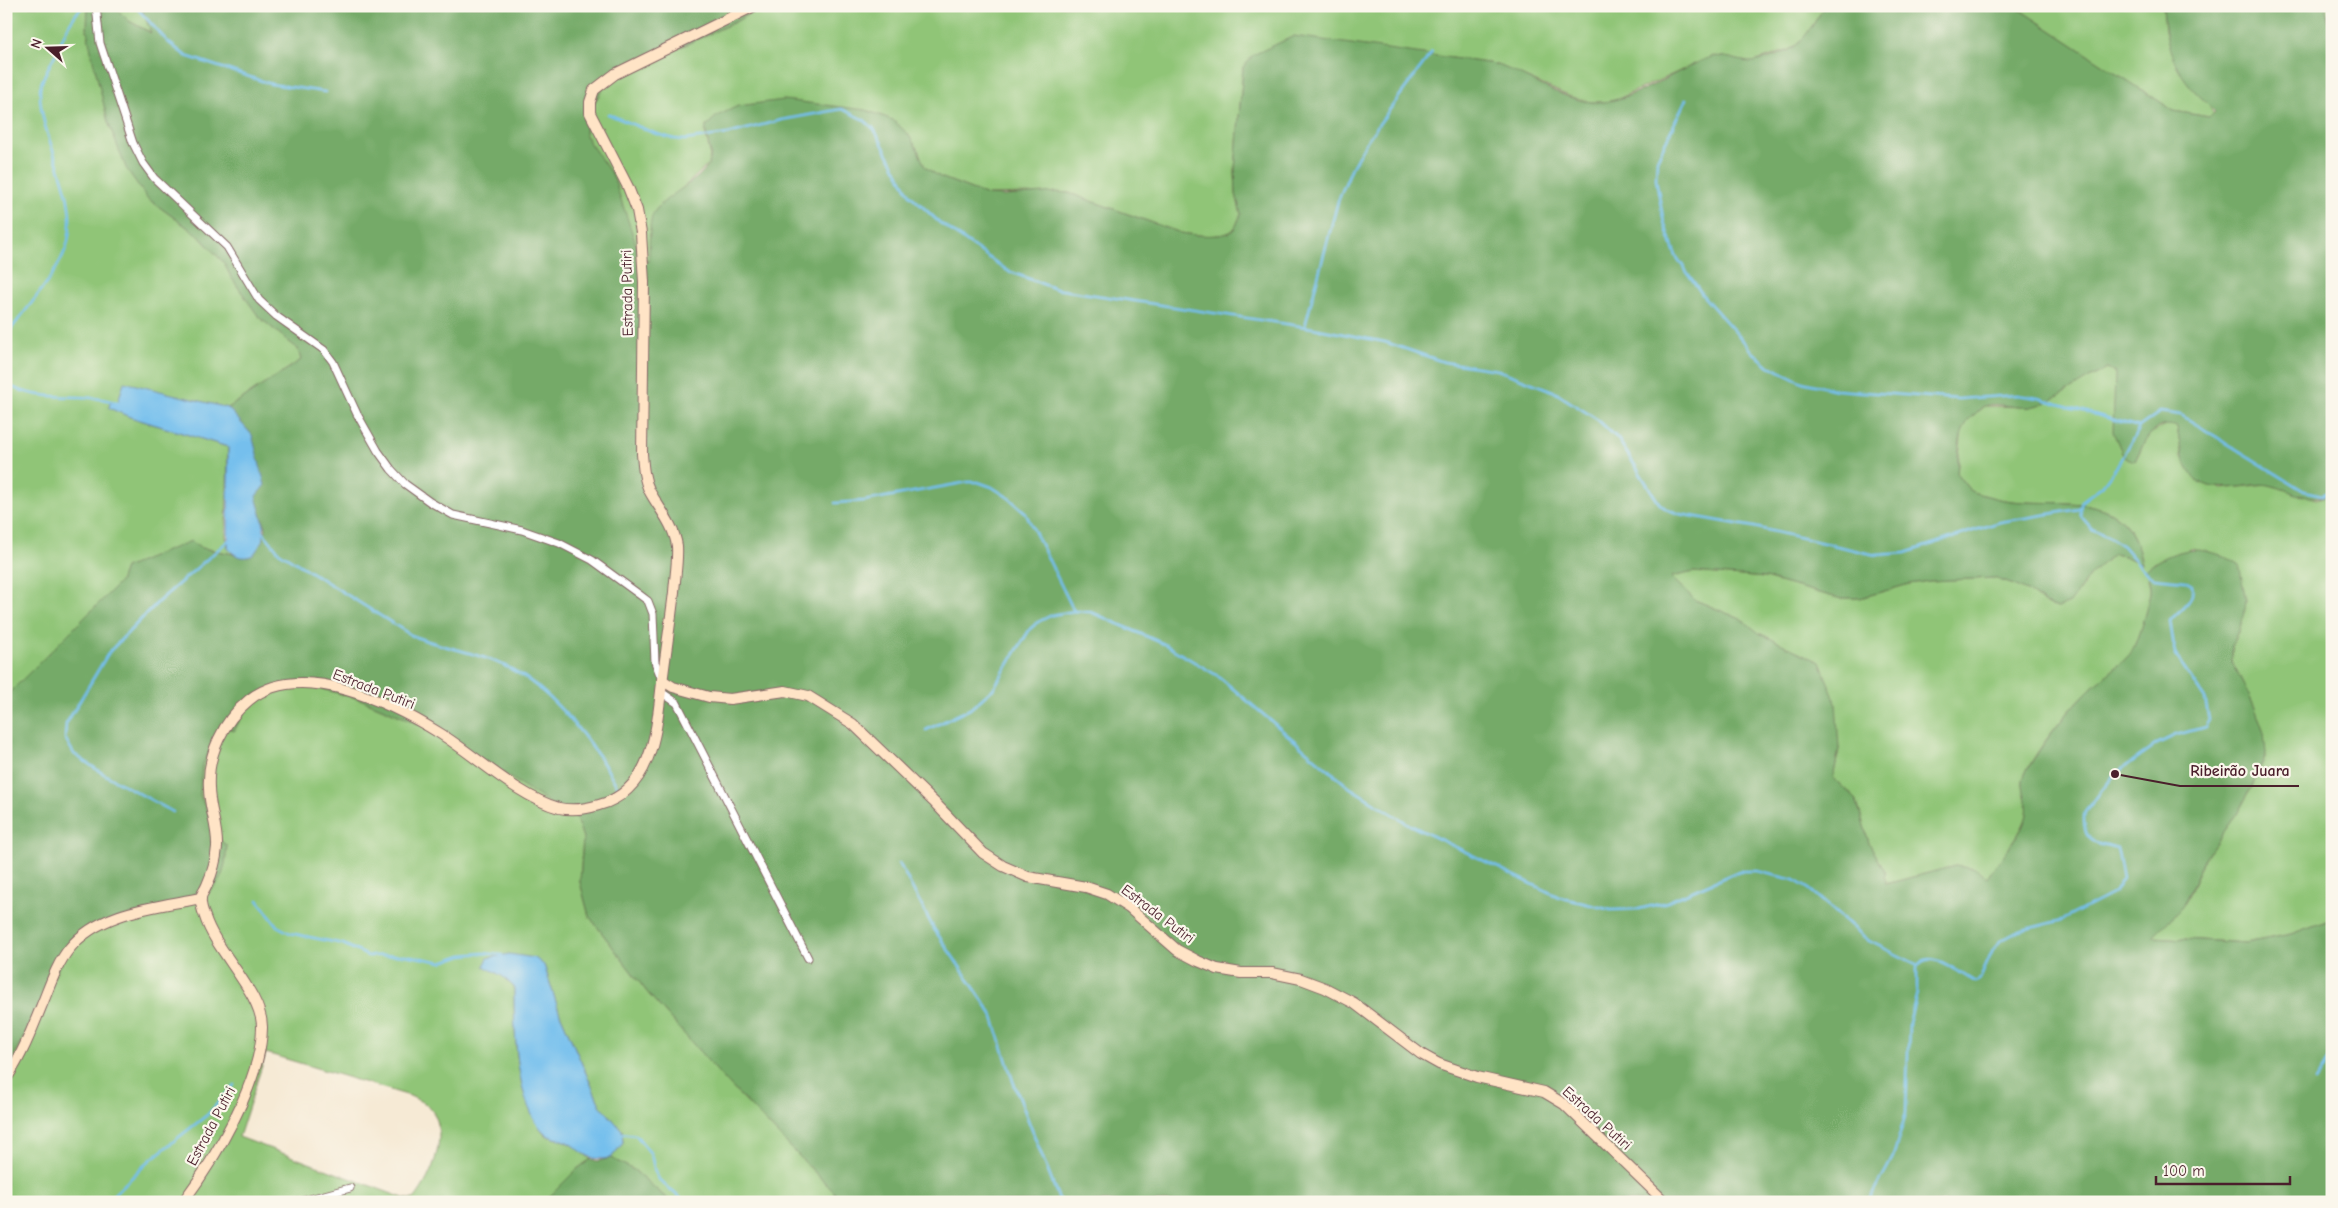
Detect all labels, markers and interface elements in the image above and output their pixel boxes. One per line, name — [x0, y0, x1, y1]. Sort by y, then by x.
north arrow — [22, 22, 72, 72]
text: N — [27, 37, 46, 51]
street label: Estrada Putiri — [617, 249, 637, 337]
street label: Estrada Putiri — [330, 665, 418, 713]
callout: Ribeirão Juara — [2180, 755, 2299, 786]
text: Ribeirão Juara — [2190, 762, 2290, 780]
street label: Estrada Putiri — [1118, 881, 1198, 947]
street label: Estrada Putiri — [1559, 1082, 1635, 1154]
street label: Estrada Putiri — [183, 1083, 239, 1169]
scale bar — [2156, 1153, 2289, 1185]
text: 100 m — [2163, 1162, 2205, 1180]

